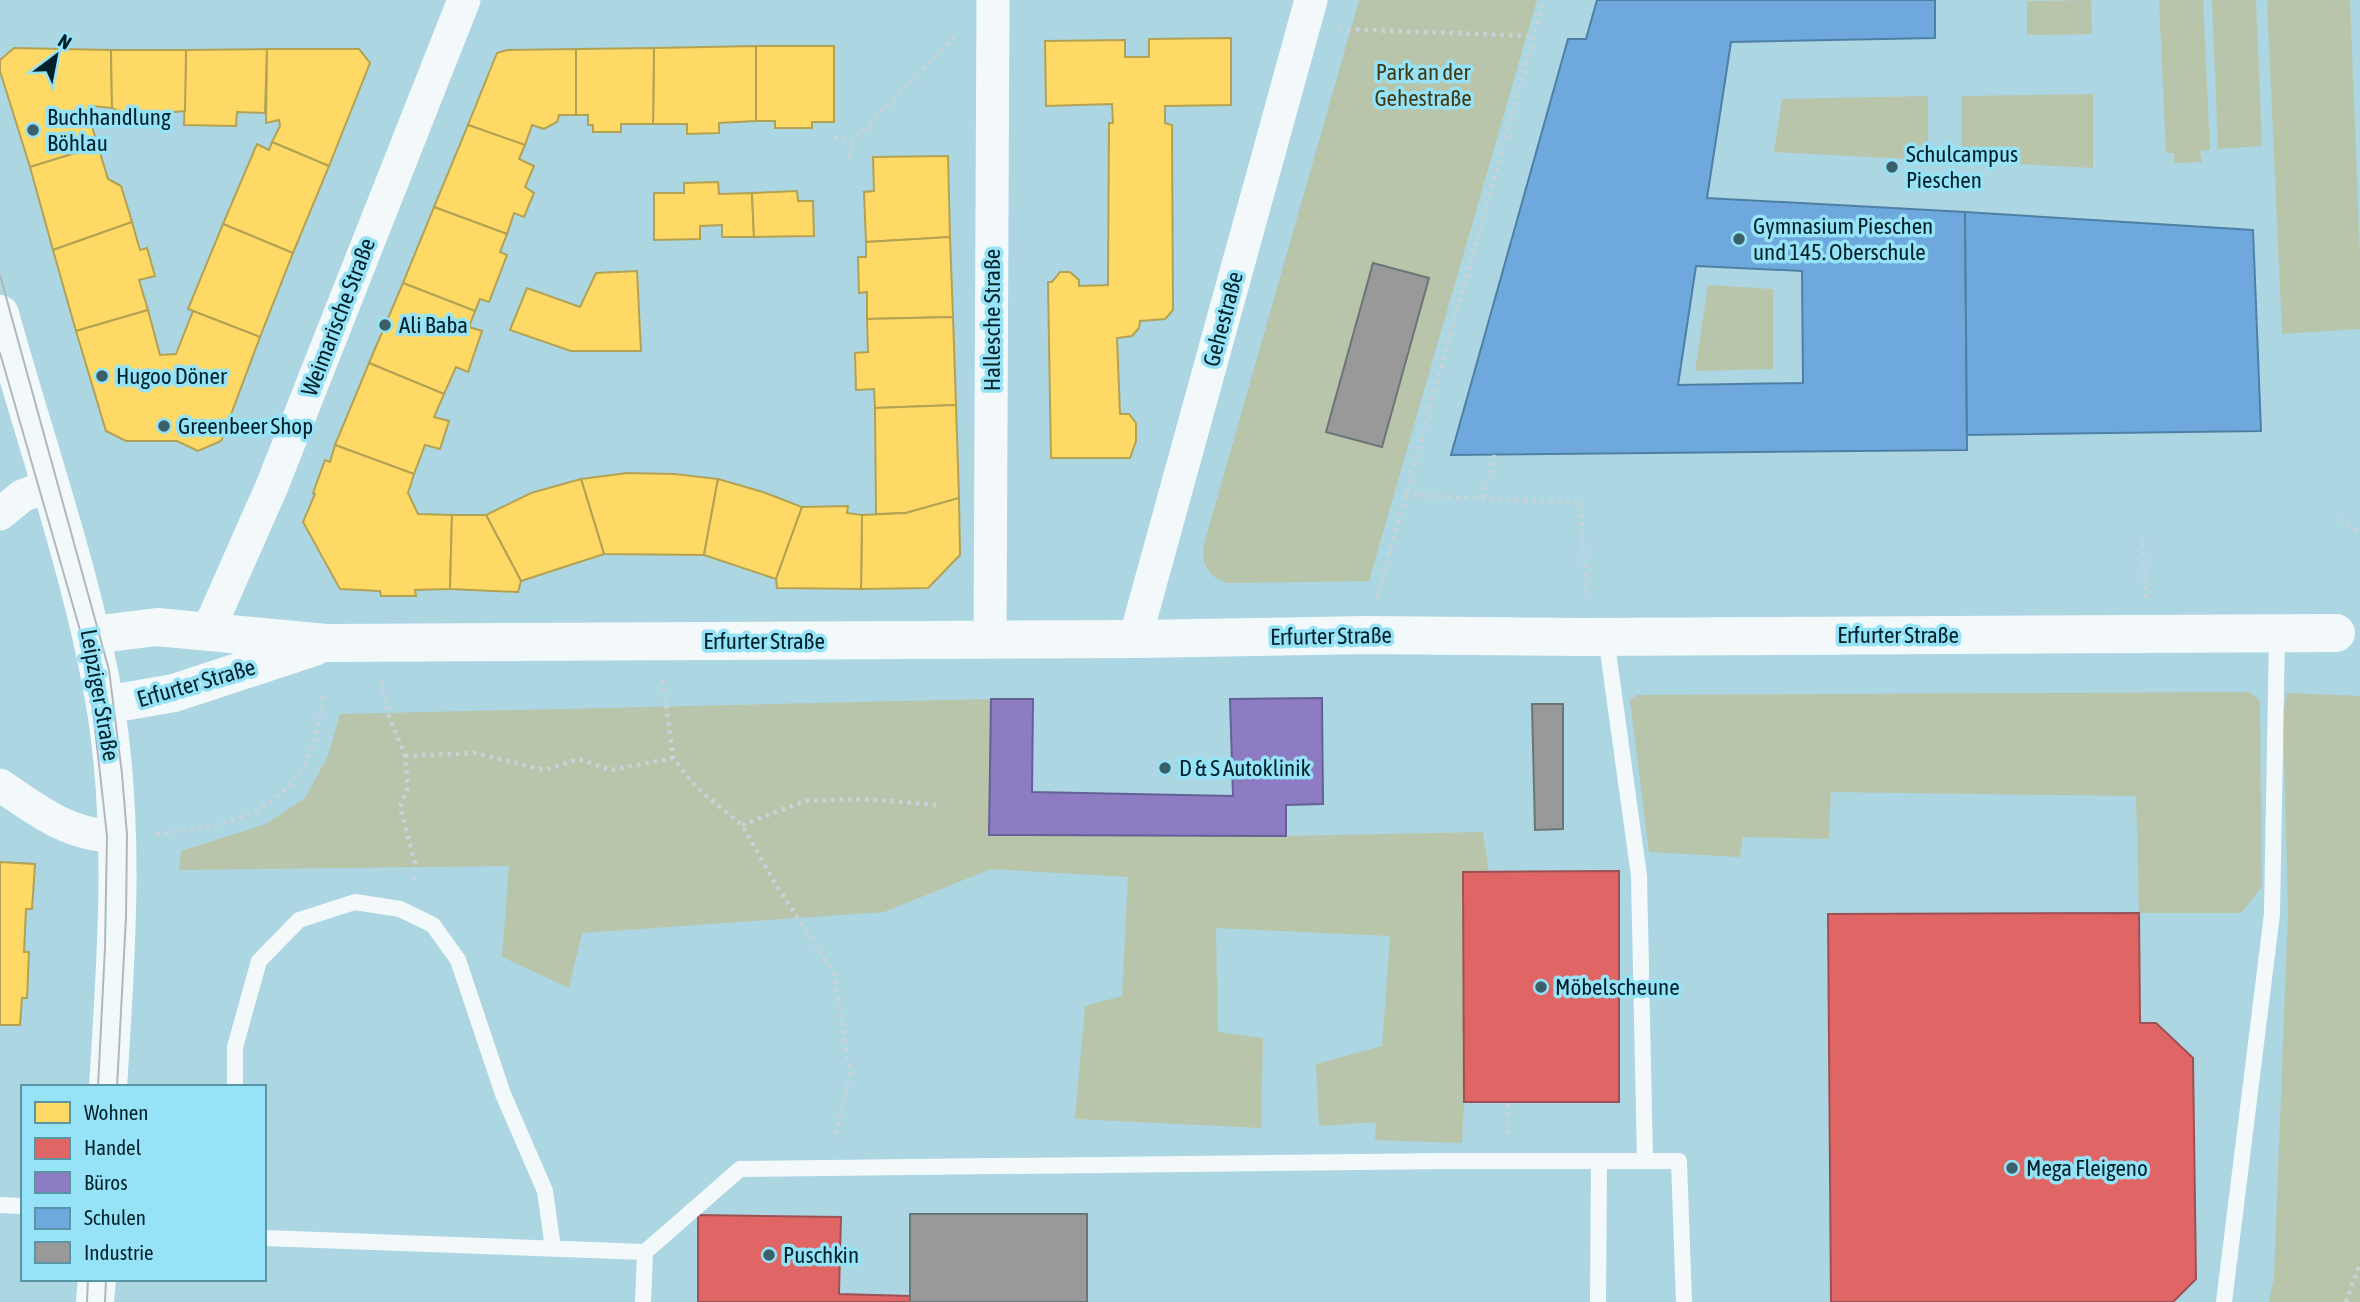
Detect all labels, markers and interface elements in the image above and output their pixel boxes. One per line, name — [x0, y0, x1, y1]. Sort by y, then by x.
north arrow — [21, 21, 91, 91]
text: N — [54, 29, 76, 54]
park label: Park an der Gehestraße — [1374, 59, 1472, 111]
place label: Buchhandlung Böhlau — [47, 104, 171, 156]
marker: Buchhandlung Böhlau — [25, 122, 41, 138]
place label: Schulcampus Pieschen — [1906, 141, 2018, 193]
marker: Schulcampus Pieschen — [1884, 159, 1900, 175]
place label: Gymnasium Pieschen und 145. Oberschule — [1753, 213, 1933, 265]
marker: Gymnasium Pieschen und 145. Oberschule — [1731, 231, 1747, 247]
street label: Weimarische Straße — [296, 234, 380, 400]
street label: Hallesche Straße — [979, 249, 1005, 391]
street label: Gehestraße — [1198, 269, 1248, 369]
place label: Ali Baba — [399, 312, 468, 338]
marker: Ali Baba — [377, 317, 393, 333]
place label: Hugoo Döner — [116, 363, 228, 389]
marker: Hugoo Döner — [94, 368, 110, 384]
place label: Greenbeer Shop — [178, 413, 313, 439]
marker: Greenbeer Shop — [156, 418, 172, 434]
street label: Erfurter Straße — [1270, 622, 1392, 650]
street label: Erfurter Straße — [1837, 622, 1959, 648]
street label: Leipziger Straße — [76, 627, 124, 763]
street label: Erfurter Straße — [703, 628, 825, 654]
street label: Erfurter Straße — [134, 654, 258, 712]
place label: D & S Autoklinik — [1179, 755, 1311, 781]
marker: D & S Autoklinik — [1157, 760, 1173, 776]
place label: Möbelscheune — [1555, 974, 1680, 1000]
marker: Möbelscheune — [1533, 979, 1549, 995]
legend — [21, 1085, 266, 1281]
text: Wohnen — [84, 1100, 149, 1124]
text: Handel — [84, 1135, 142, 1159]
place label: Mega Fleigeno — [2026, 1155, 2148, 1181]
marker: Mega Fleigeno — [2004, 1160, 2020, 1176]
text: Büros — [84, 1170, 128, 1194]
text: Schulen — [84, 1205, 146, 1229]
text: Industrie — [84, 1240, 154, 1264]
place label: Puschkin — [783, 1242, 859, 1268]
marker: Puschkin — [761, 1247, 777, 1263]

